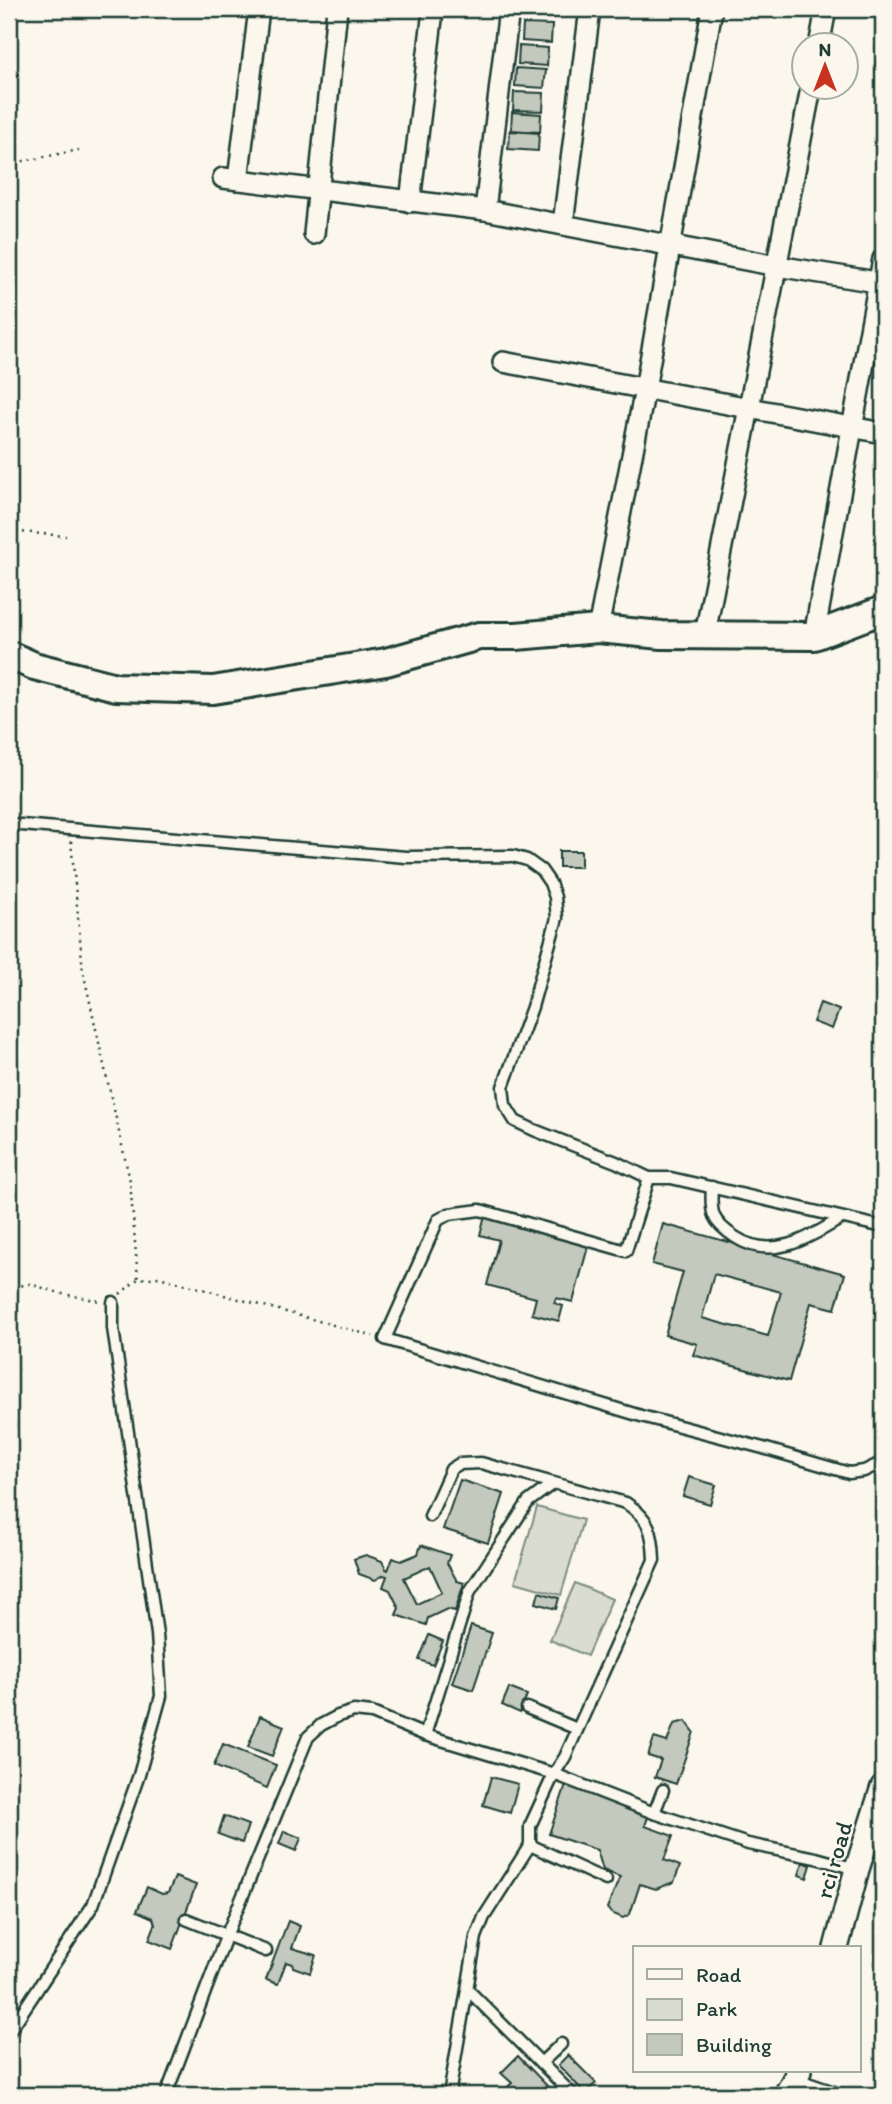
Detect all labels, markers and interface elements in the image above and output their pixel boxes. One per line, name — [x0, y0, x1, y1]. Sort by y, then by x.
north arrow — [790, 32, 860, 102]
text: N — [819, 38, 831, 61]
street label: rci road — [809, 1818, 858, 1902]
legend — [633, 1946, 860, 2072]
text: Road — [696, 1962, 742, 1987]
text: Park — [696, 1996, 738, 2021]
text: Building — [696, 2032, 772, 2057]

